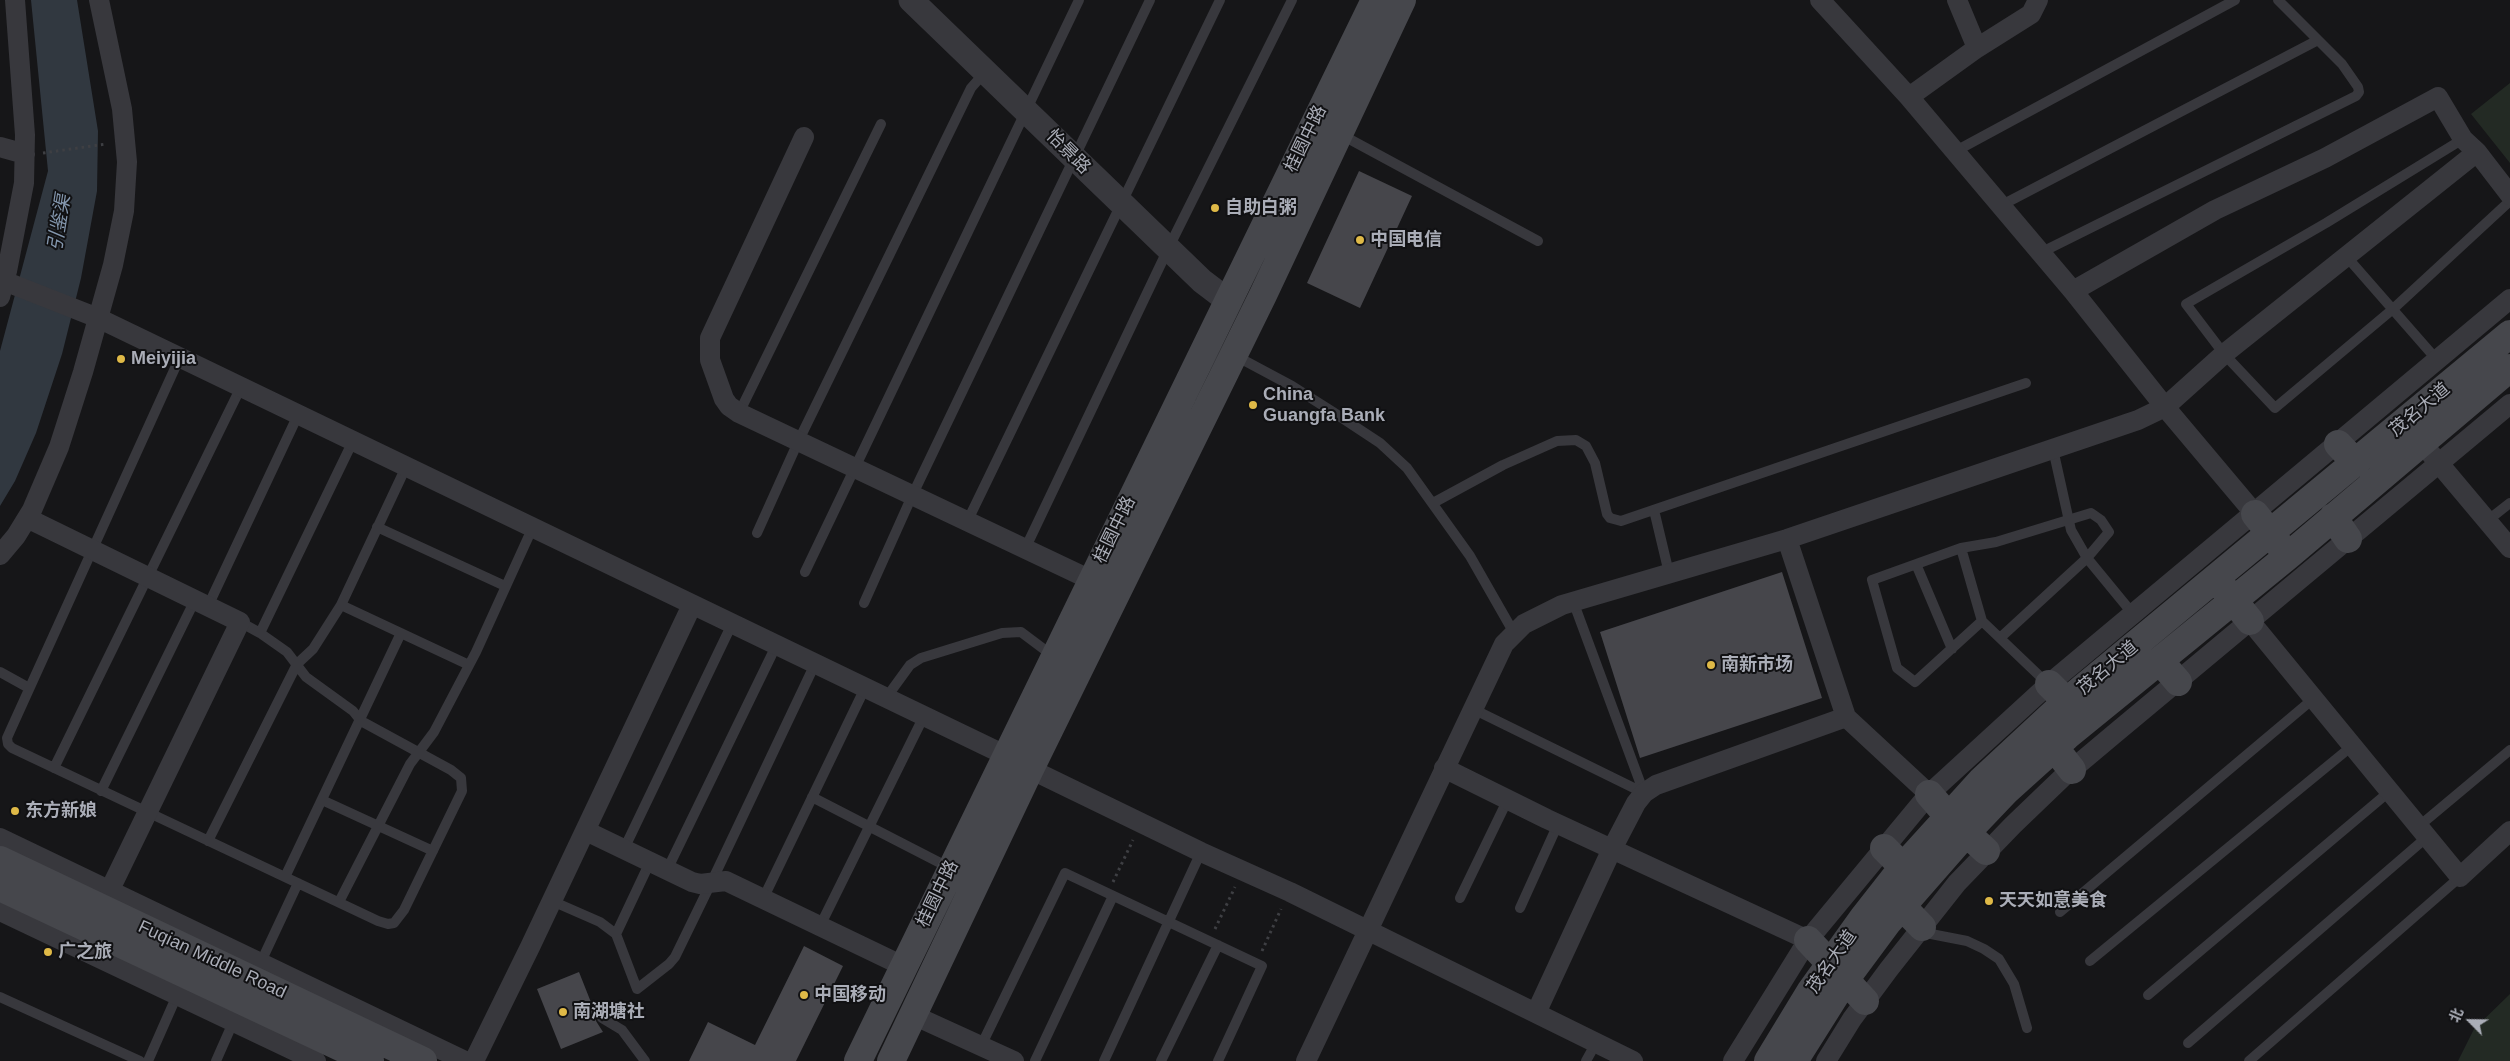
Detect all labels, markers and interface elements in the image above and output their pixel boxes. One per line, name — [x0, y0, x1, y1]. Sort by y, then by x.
street label: 桂圆中路 — [1281, 102, 1331, 176]
street label: 怡景路 — [1041, 125, 1095, 179]
water label: 引鉴渠 — [44, 193, 76, 253]
place label: 自助白粥 — [1225, 197, 1297, 219]
marker: 自助白粥 — [1209, 202, 1221, 214]
place label: 中国电信 — [1370, 229, 1442, 251]
marker: 中国电信 — [1354, 234, 1366, 246]
place label: Meiyijia — [131, 348, 196, 370]
marker: Meiyijia — [115, 353, 127, 365]
street label: 茂名大道 — [2385, 379, 2455, 441]
place label: China Guangfa Bank — [1263, 384, 1385, 426]
marker: China Guangfa Bank — [1247, 399, 1259, 411]
street label: 桂圆中路 — [1090, 493, 1140, 567]
street label: 茂名大道 — [2073, 637, 2143, 699]
place label: 南新市场 — [1721, 654, 1793, 676]
marker: 南新市场 — [1705, 659, 1717, 671]
place label: 东方新娘 — [25, 800, 97, 822]
marker: 东方新娘 — [9, 805, 21, 817]
street label: 桂圆中路 — [913, 857, 963, 931]
place label: 天天如意美食 — [1999, 890, 2107, 912]
marker: 天天如意美食 — [1983, 895, 1995, 907]
street label: Fuqian Middle Road — [134, 916, 290, 1004]
street label: 茂名大道 — [1803, 926, 1861, 998]
place label: 广之旅 — [58, 941, 112, 963]
marker: 广之旅 — [42, 946, 54, 958]
place label: 中国移动 — [814, 984, 886, 1006]
marker: 中国移动 — [798, 989, 810, 1001]
north arrow — [2445, 996, 2495, 1046]
place label: 南湖塘社 — [573, 1001, 645, 1023]
marker: 南湖塘社 — [557, 1006, 569, 1018]
text: 北 — [2446, 1006, 2466, 1025]

